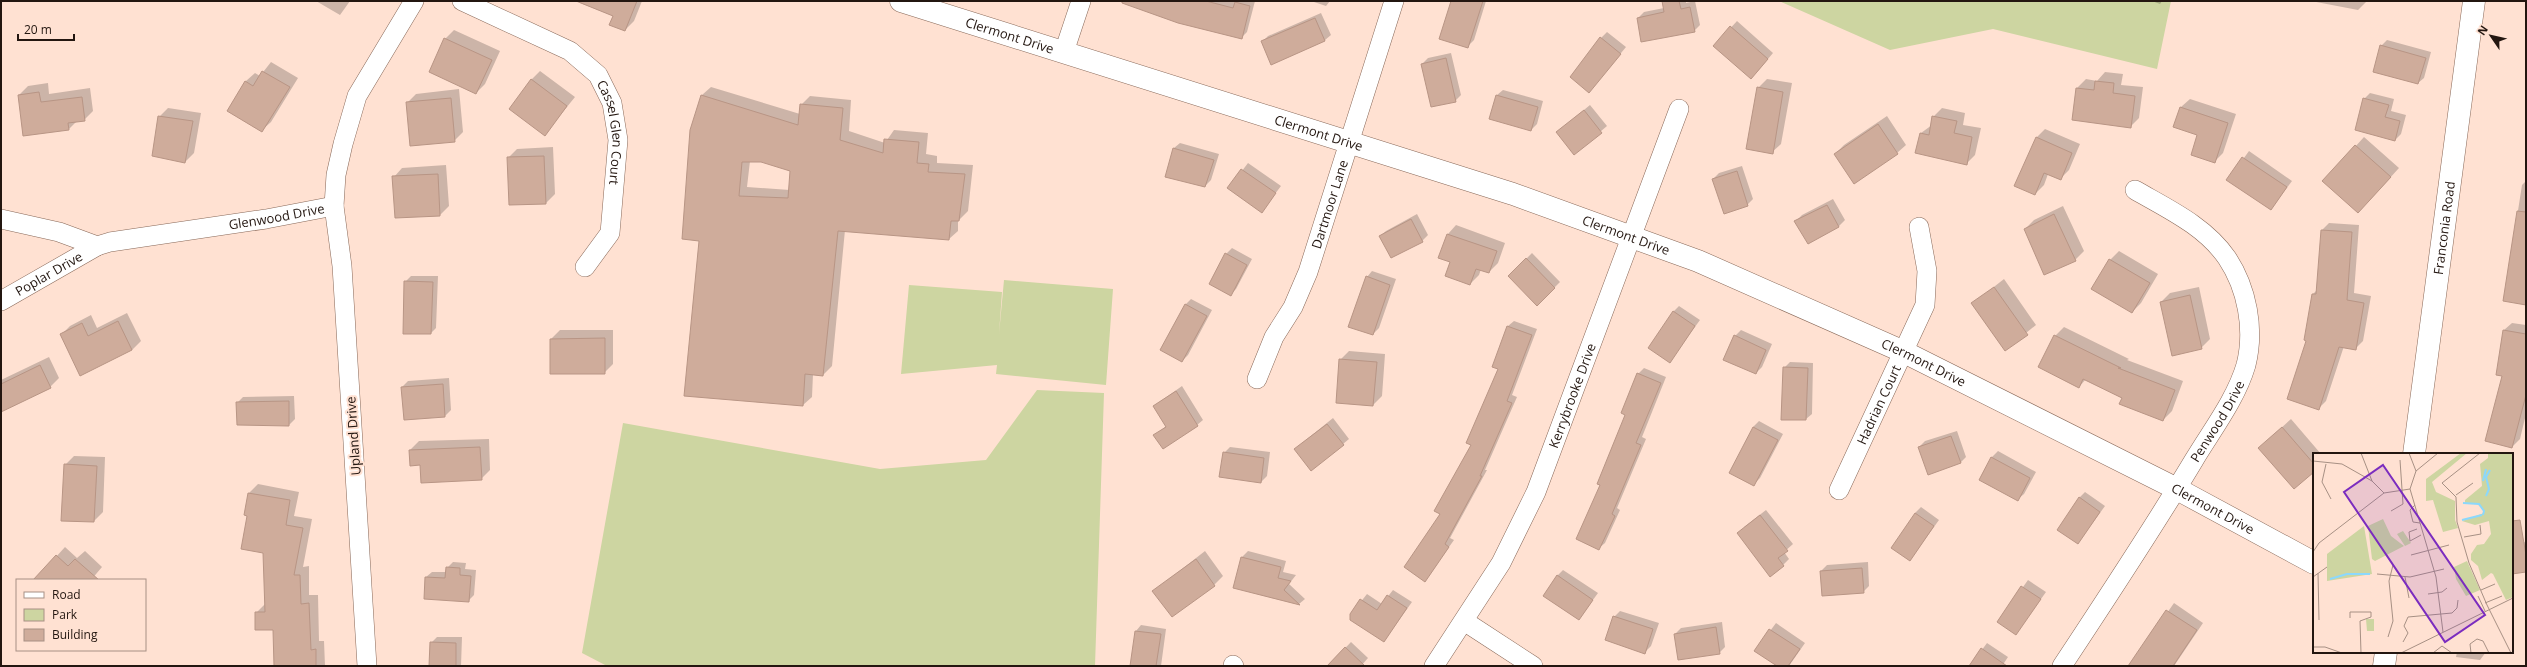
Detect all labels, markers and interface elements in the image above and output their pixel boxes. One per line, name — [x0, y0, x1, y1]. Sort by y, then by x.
street label: Clermont Drive — [963, 13, 1056, 58]
scale bar — [18, 16, 74, 42]
north arrow — [2471, 16, 2511, 56]
text: 20 m — [24, 21, 52, 38]
text: N — [2474, 22, 2491, 38]
street label: Cassel Glen Court — [593, 77, 627, 186]
street label: Clermont Drive — [1272, 110, 1365, 155]
street label: Dartmoor Lane — [1307, 157, 1352, 251]
street label: Franconia Road — [2429, 180, 2459, 276]
street label: Glenwood Drive — [227, 199, 326, 233]
street label: Clermont Drive — [1580, 211, 1672, 259]
street label: Poplar Drive — [12, 247, 86, 300]
street label: Clermont Drive — [1879, 334, 1969, 391]
street label: Kerrybrooke Drive — [1544, 340, 1600, 451]
street label: Hadrian Court — [1852, 362, 1905, 448]
street label: Penwood Drive — [2186, 378, 2248, 465]
street label: Upland Drive — [341, 396, 365, 476]
inset map — [2313, 453, 2513, 653]
street label: Clermont Drive — [2168, 479, 2258, 538]
legend — [16, 579, 146, 651]
text: Road — [52, 586, 81, 603]
text: Park — [52, 606, 78, 623]
text: Building — [52, 626, 98, 643]

